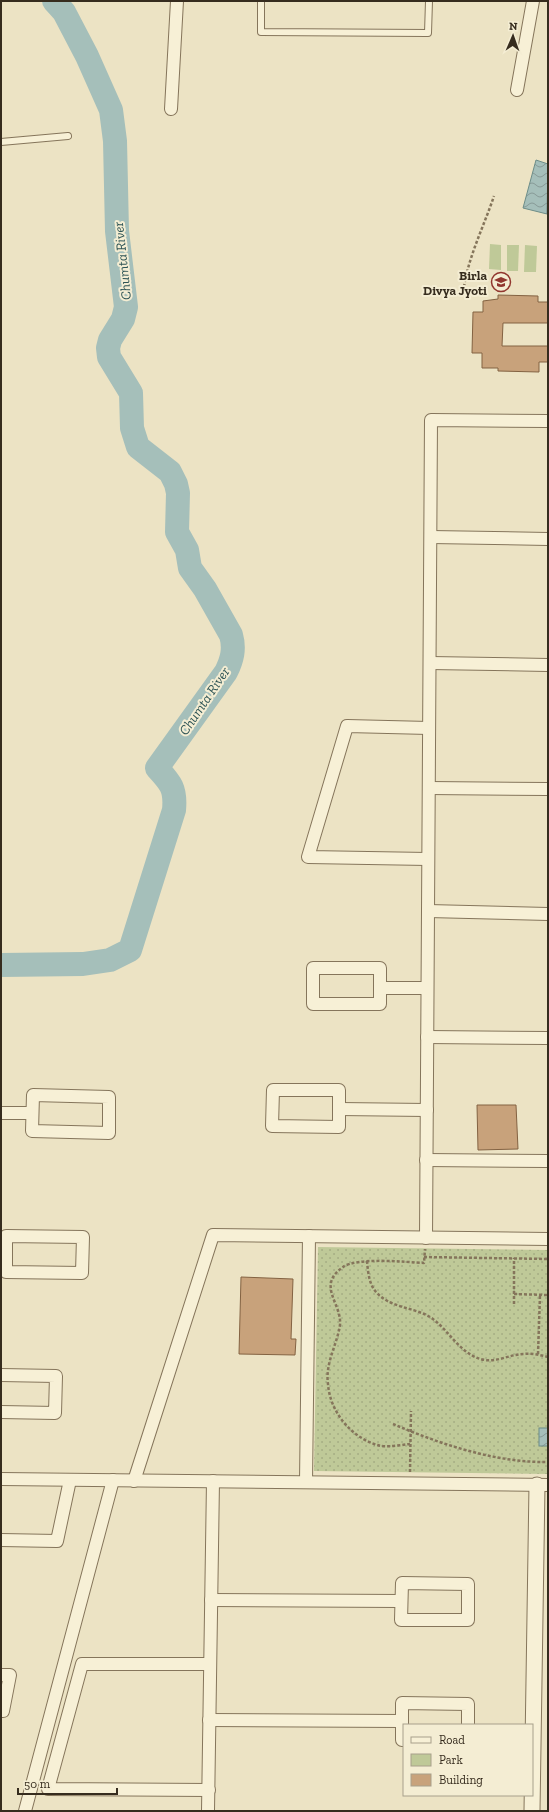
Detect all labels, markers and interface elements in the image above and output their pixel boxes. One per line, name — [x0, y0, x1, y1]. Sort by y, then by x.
north arrow — [493, 16, 533, 56]
text: N — [509, 20, 518, 33]
water label: Chumta River — [110, 221, 135, 301]
place label: Birla Divya Jyoti — [423, 268, 487, 298]
school or university icon: Birla Divya Jyoti — [490, 271, 512, 293]
water label: Chumta River — [175, 664, 234, 739]
legend — [403, 1724, 533, 1796]
text: Road — [439, 1733, 465, 1747]
text: Park — [439, 1753, 464, 1767]
scale bar — [18, 1770, 117, 1796]
text: Building — [439, 1773, 483, 1787]
text: 50 m — [24, 1777, 51, 1791]

